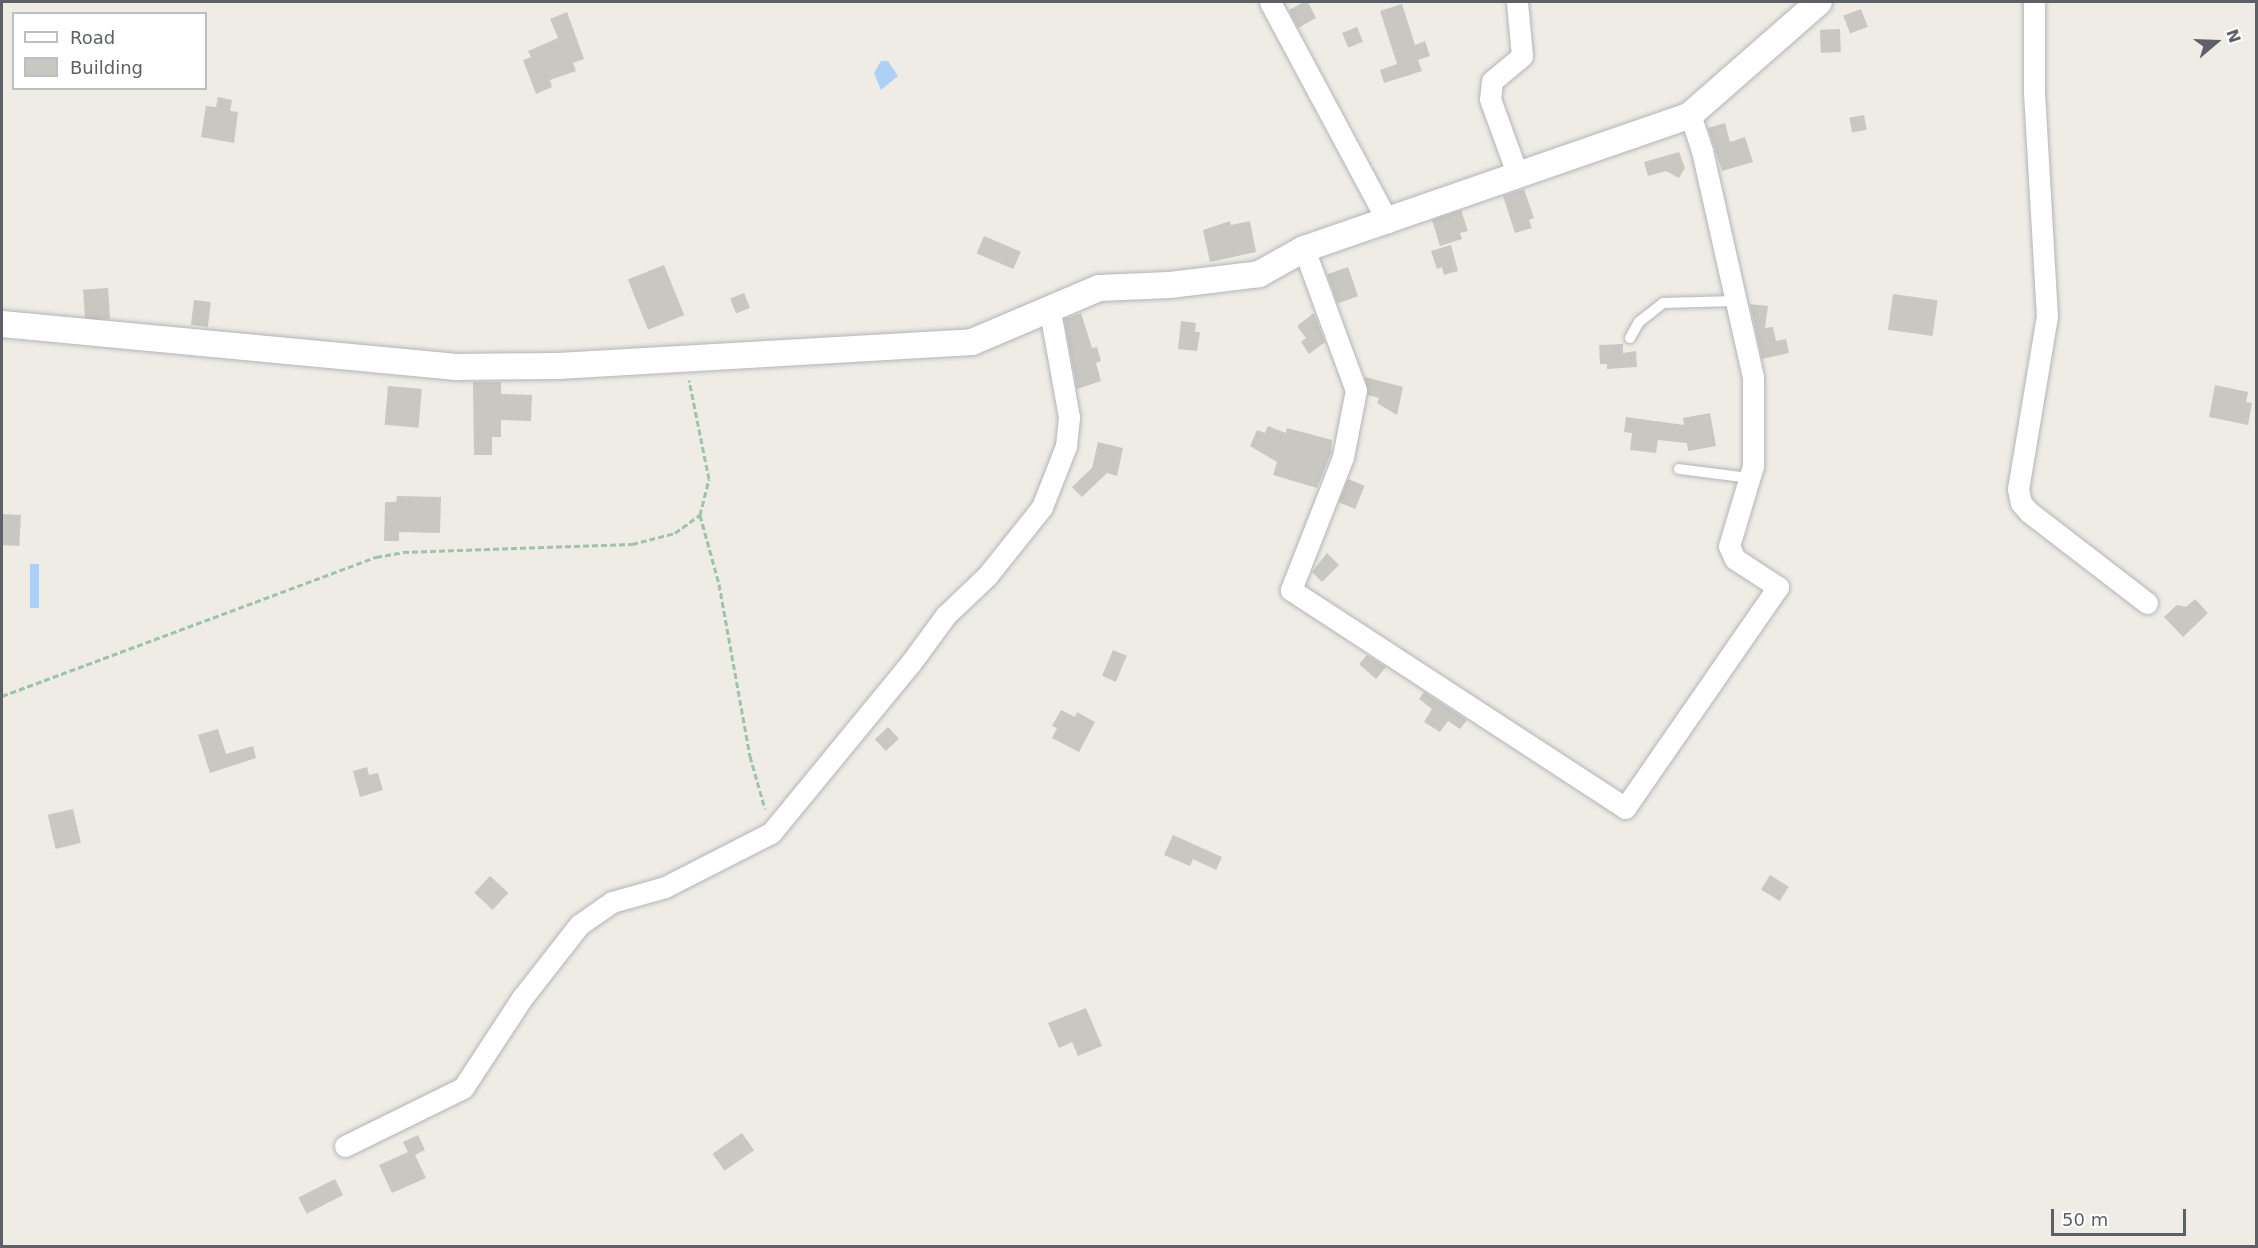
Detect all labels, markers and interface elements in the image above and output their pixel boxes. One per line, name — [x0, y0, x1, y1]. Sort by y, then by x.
legend — [12, 12, 207, 90]
north arrow — [2186, 12, 2246, 72]
text: Road — [70, 27, 115, 48]
text: N — [2222, 27, 2245, 45]
text: Building — [70, 57, 143, 78]
scale bar — [2054, 1197, 2189, 1235]
text: 50 m — [2062, 1209, 2108, 1230]

